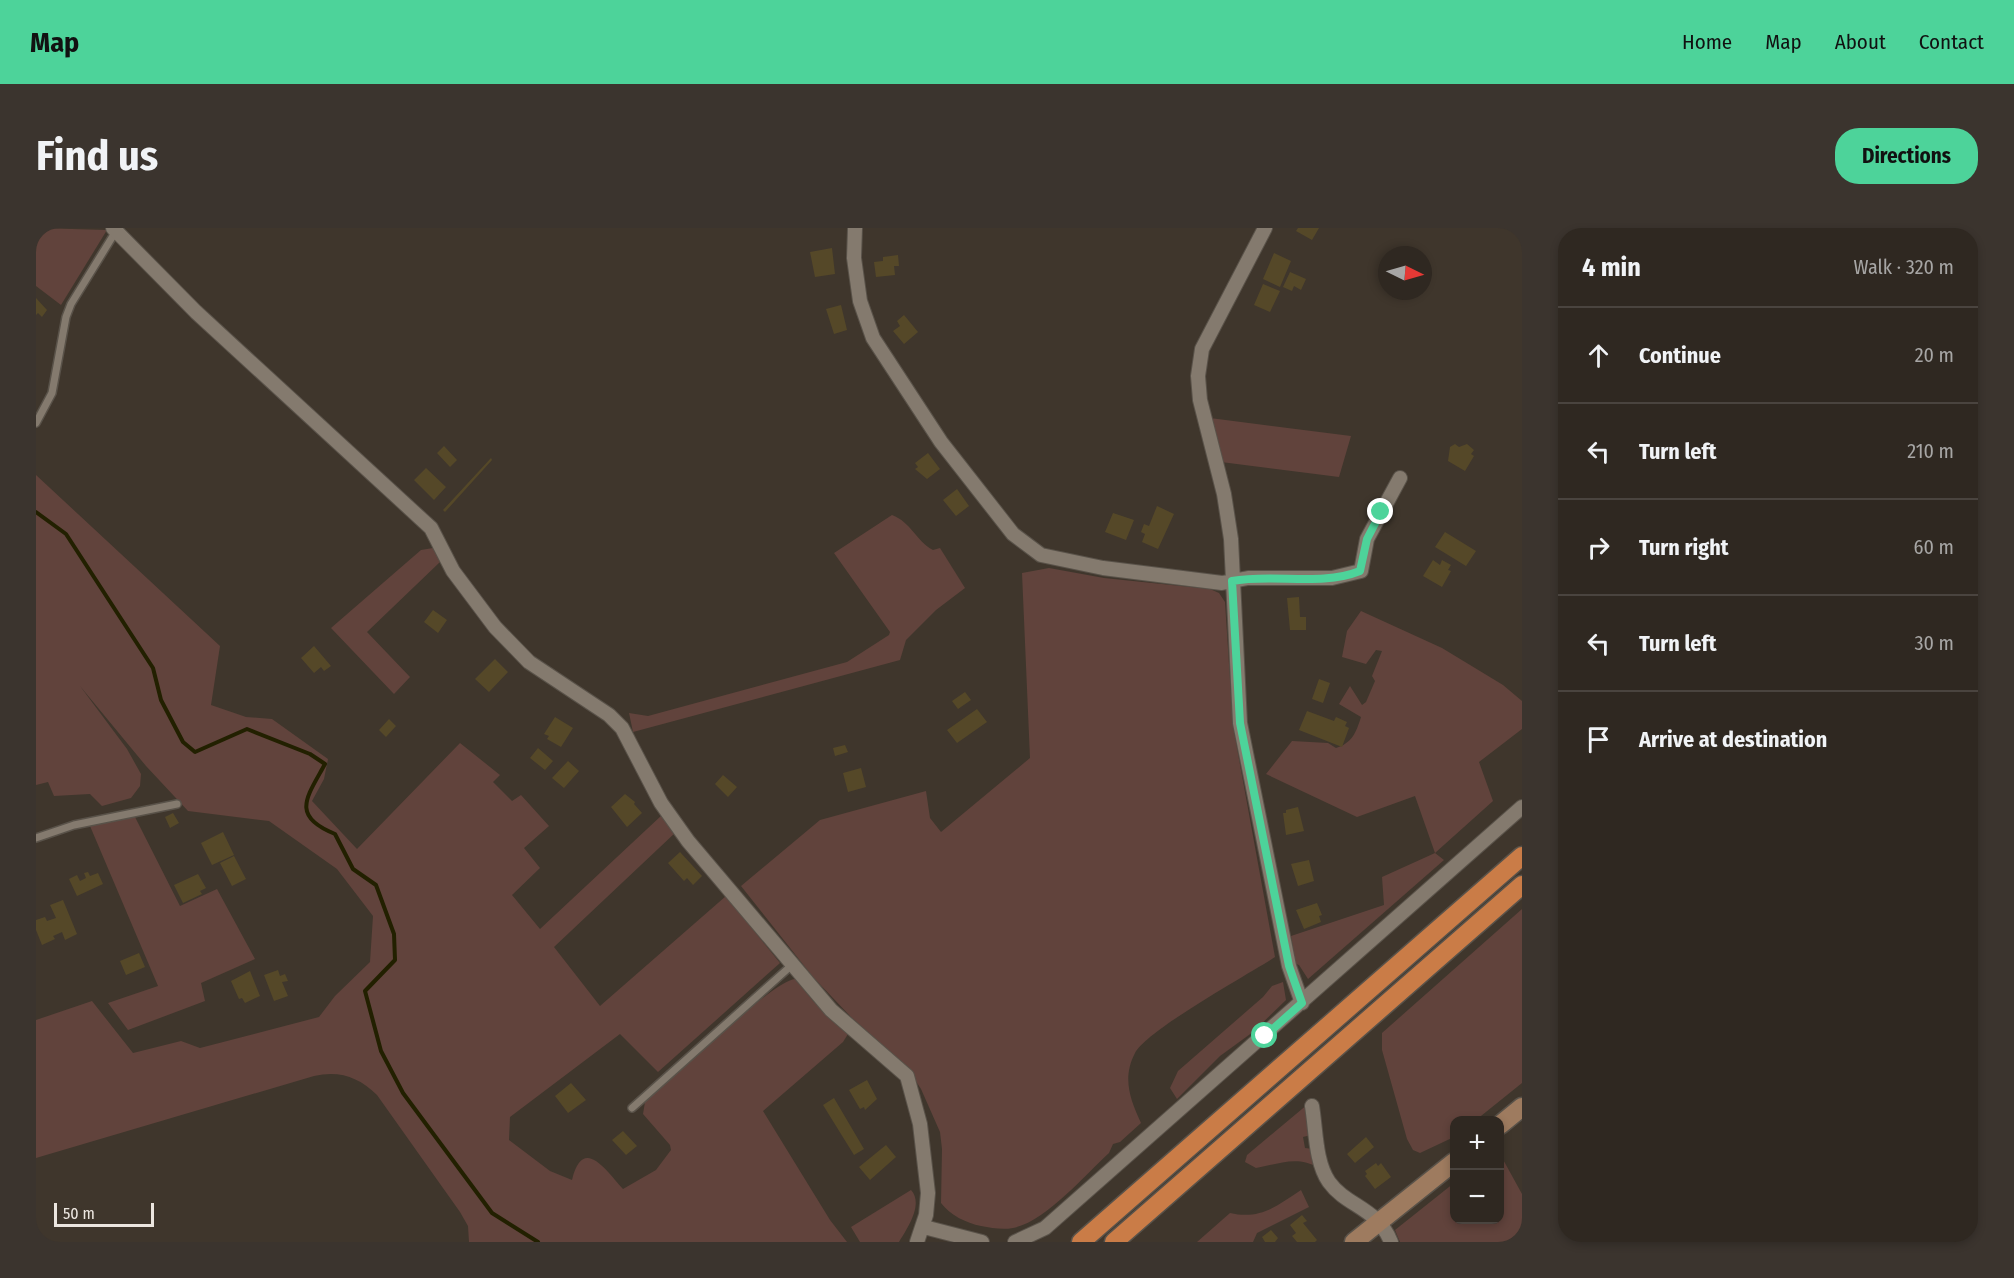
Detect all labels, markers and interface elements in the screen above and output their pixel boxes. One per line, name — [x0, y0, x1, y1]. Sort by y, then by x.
text: Map — [30, 26, 79, 59]
text: Home — [1682, 29, 1732, 55]
text: Map — [1765, 29, 1802, 55]
text: About — [1835, 29, 1886, 55]
text: Contact — [1919, 29, 1984, 55]
button: Directions — [1835, 128, 1978, 184]
text: Find us — [36, 131, 158, 181]
north arrow — [1378, 246, 1432, 300]
text: 4 min — [1582, 252, 1641, 283]
text: Walk · 320 m — [1854, 255, 1954, 279]
icon: ahead — [1582, 339, 1615, 372]
text: Continue — [1639, 342, 1721, 369]
text: 20 m — [1915, 343, 1954, 367]
icon: left — [1582, 435, 1615, 468]
text: Turn left — [1639, 438, 1717, 465]
text: 210 m — [1907, 439, 1954, 463]
route end — [1367, 498, 1393, 524]
icon: right — [1582, 531, 1615, 564]
text: Turn right — [1639, 534, 1728, 561]
text: 60 m — [1914, 535, 1954, 559]
icon: left — [1582, 627, 1615, 660]
text: Turn left — [1639, 630, 1717, 657]
text: 30 m — [1914, 631, 1954, 655]
icon: arrive — [1582, 723, 1615, 756]
text: Arrive at destination — [1639, 726, 1827, 753]
route start — [1251, 1022, 1277, 1048]
map controls — [1450, 1116, 1504, 1224]
button: + — [1450, 1116, 1504, 1170]
button: − — [1450, 1170, 1504, 1224]
scale bar — [54, 1200, 154, 1228]
text: 50 m — [63, 1204, 95, 1223]

